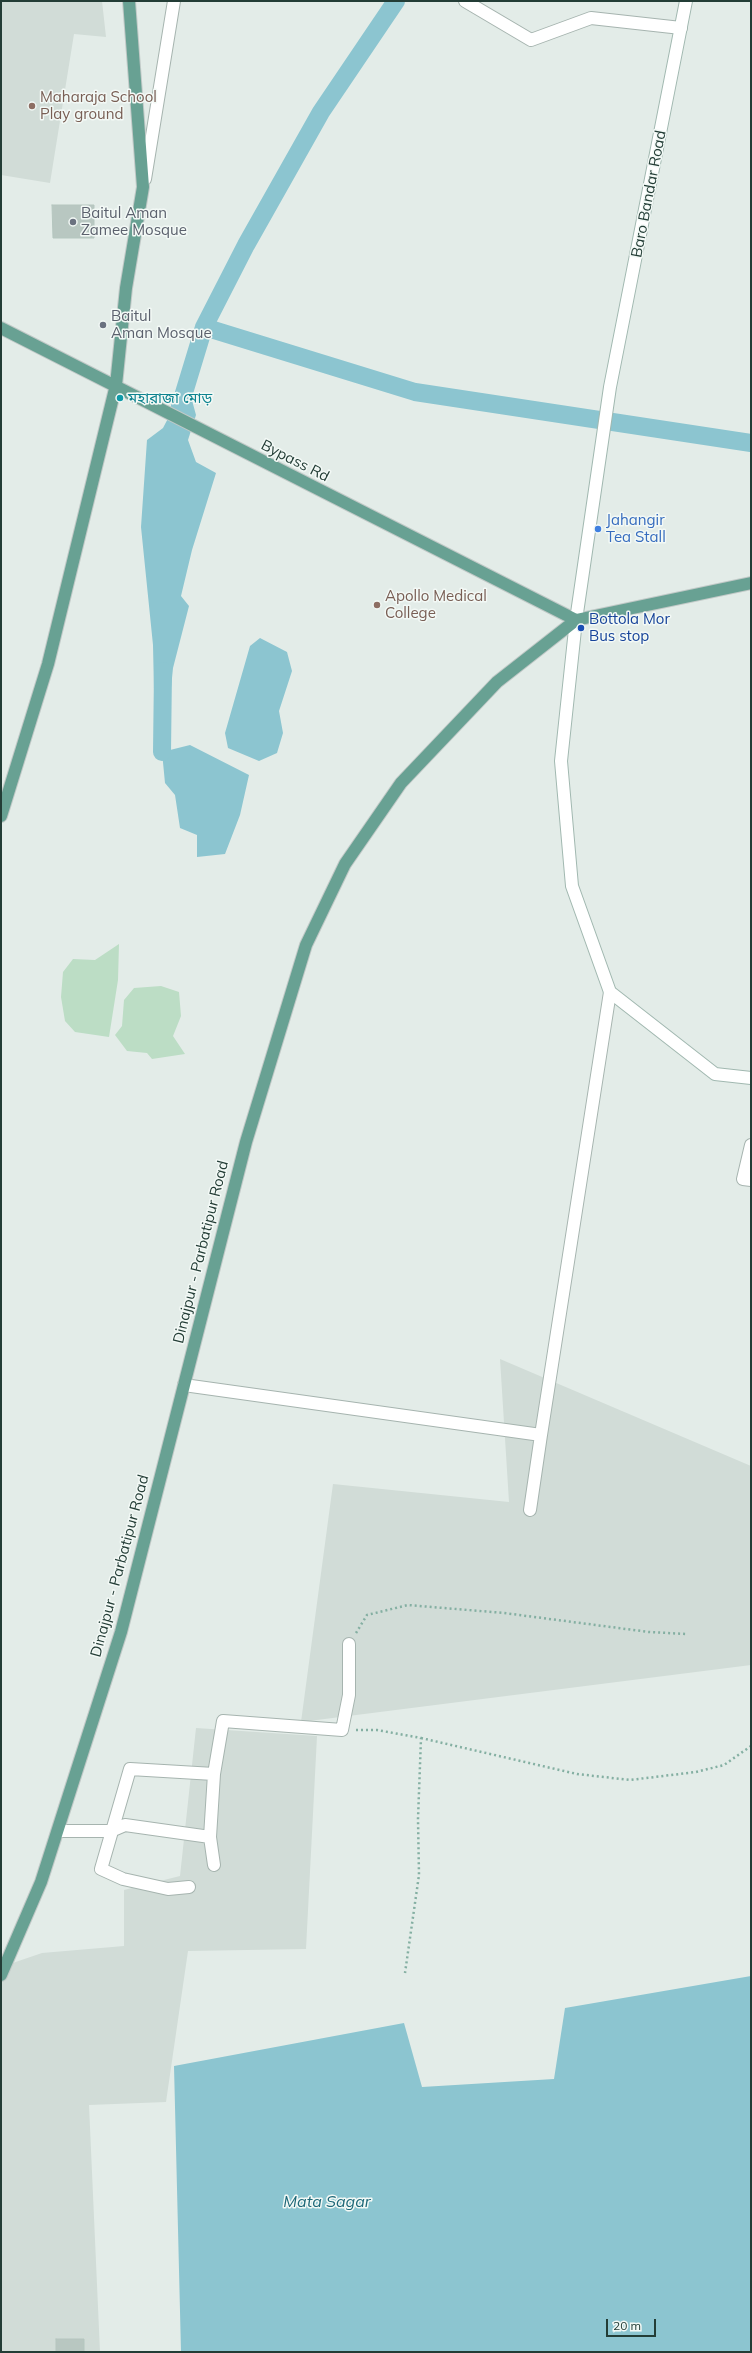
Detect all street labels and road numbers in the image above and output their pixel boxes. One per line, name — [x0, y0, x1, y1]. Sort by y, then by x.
street label: Baro Bandar Road — [628, 129, 670, 259]
street label: Bypass Rd — [258, 436, 332, 486]
street label: Dinajpur - Parbatipur Road — [170, 1159, 232, 1345]
street label: Dinajpur - Parbatipur Road — [87, 1473, 153, 1659]

